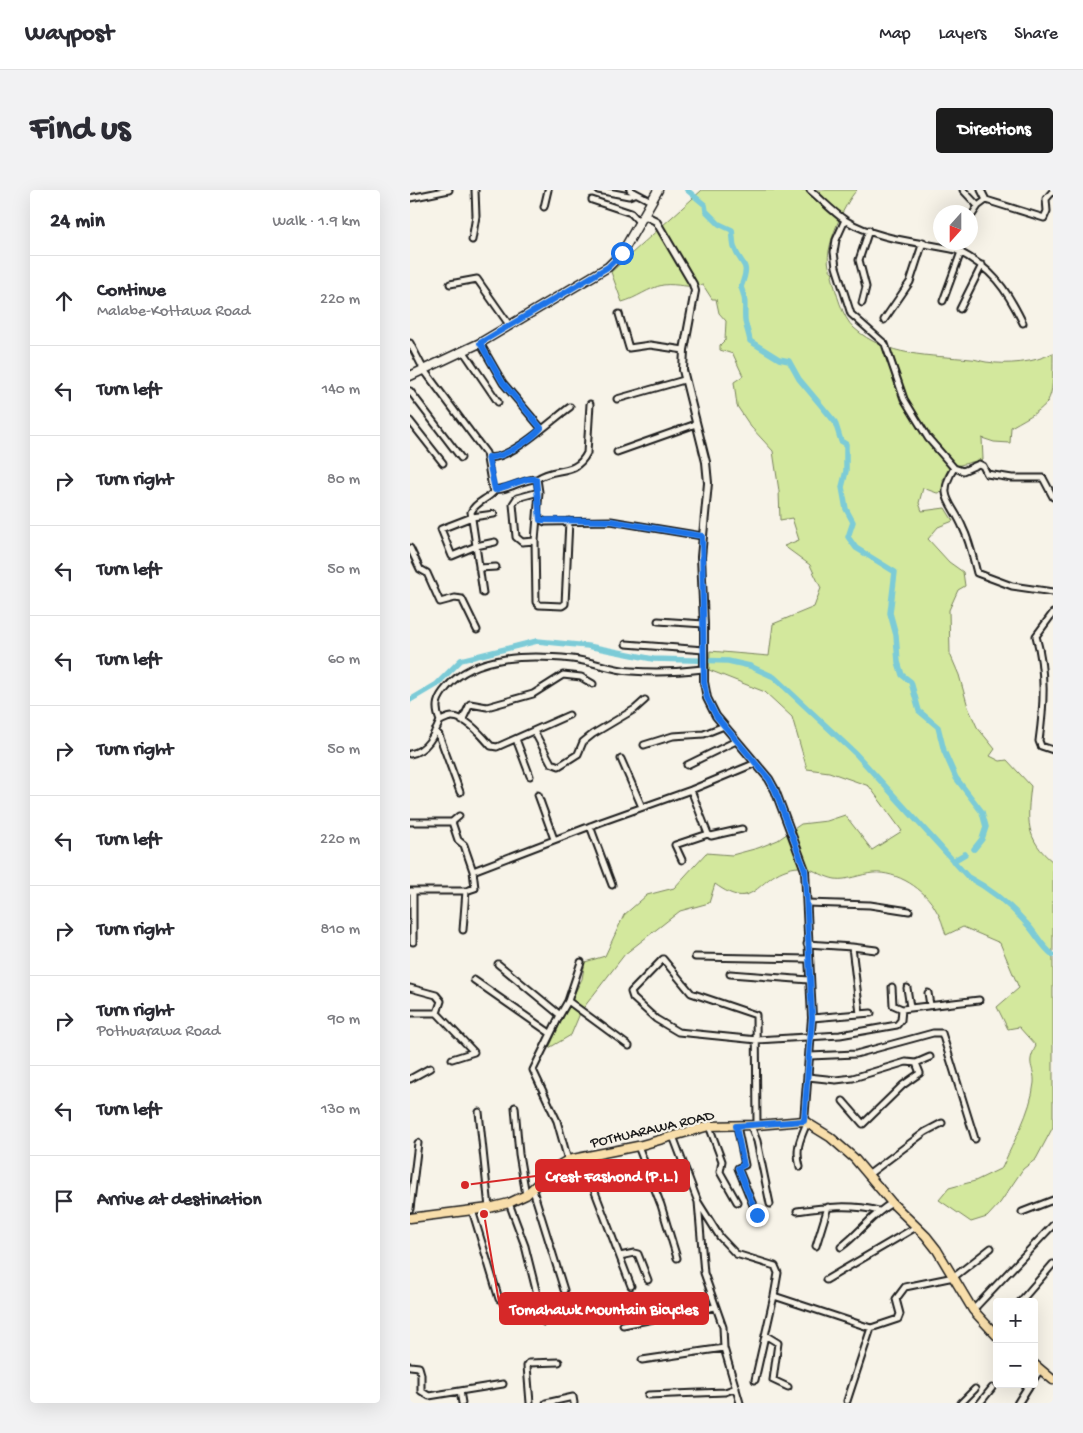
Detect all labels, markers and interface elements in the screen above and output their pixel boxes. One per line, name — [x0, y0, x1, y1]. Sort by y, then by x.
text: Waypost — [25, 20, 113, 49]
text: Map — [879, 24, 911, 45]
text: Layers — [939, 24, 986, 45]
text: Share — [1014, 24, 1058, 45]
button: Directions — [936, 108, 1053, 153]
text: Find us — [30, 110, 130, 151]
north arrow — [933, 205, 978, 250]
text: 24 min — [50, 210, 105, 235]
text: Walk · 1.9 km — [272, 213, 360, 232]
route start — [611, 242, 634, 265]
text: Continue — [97, 280, 166, 303]
icon: ahead — [50, 287, 78, 315]
text: 220 m — [320, 291, 360, 310]
text: Malabe-Kottawa Road — [97, 303, 250, 322]
icon: left — [50, 377, 78, 405]
text: Turn left — [97, 379, 161, 402]
text: 140 m — [322, 381, 360, 400]
icon: right — [50, 467, 78, 495]
text: Turn right — [97, 469, 173, 492]
text: 80 m — [327, 471, 360, 490]
icon: left — [50, 557, 78, 585]
text: Turn left — [97, 559, 161, 582]
text: 50 m — [327, 561, 360, 580]
icon: left — [50, 647, 78, 675]
text: Turn left — [97, 649, 161, 672]
text: 60 m — [328, 651, 360, 670]
icon: right — [50, 737, 78, 765]
text: Turn right — [97, 739, 173, 762]
text: 50 m — [327, 741, 360, 760]
icon: left — [50, 827, 78, 855]
text: Turn left — [97, 829, 161, 852]
text: 220 m — [320, 831, 360, 850]
icon: right — [50, 917, 78, 945]
text: Turn right — [97, 919, 173, 942]
text: 810 m — [321, 921, 360, 940]
text: Turn right — [97, 1000, 173, 1023]
icon: right — [50, 1007, 78, 1035]
text: 90 m — [328, 1011, 360, 1030]
text: Pothuarawa Road — [97, 1023, 220, 1042]
icon: left — [50, 1097, 78, 1125]
text: Turn left — [97, 1099, 161, 1122]
text: 130 m — [321, 1101, 360, 1120]
street label: POTHUARAWA ROAD — [588, 1107, 716, 1153]
callout: Crest Fashond (P.L.) — [536, 1160, 689, 1191]
text: Crest Fashond (P.L.) — [544, 1169, 679, 1188]
icon: arrive — [50, 1187, 78, 1215]
text: Arrive at destination — [97, 1189, 261, 1212]
route end — [746, 1204, 769, 1227]
callout: Tomahawk Mountain Bicycles — [500, 1293, 708, 1324]
map controls — [993, 1298, 1038, 1388]
button: + — [993, 1298, 1038, 1343]
text: Tomahawk Mountain Bicycles — [508, 1302, 699, 1321]
button: − — [993, 1343, 1038, 1388]

